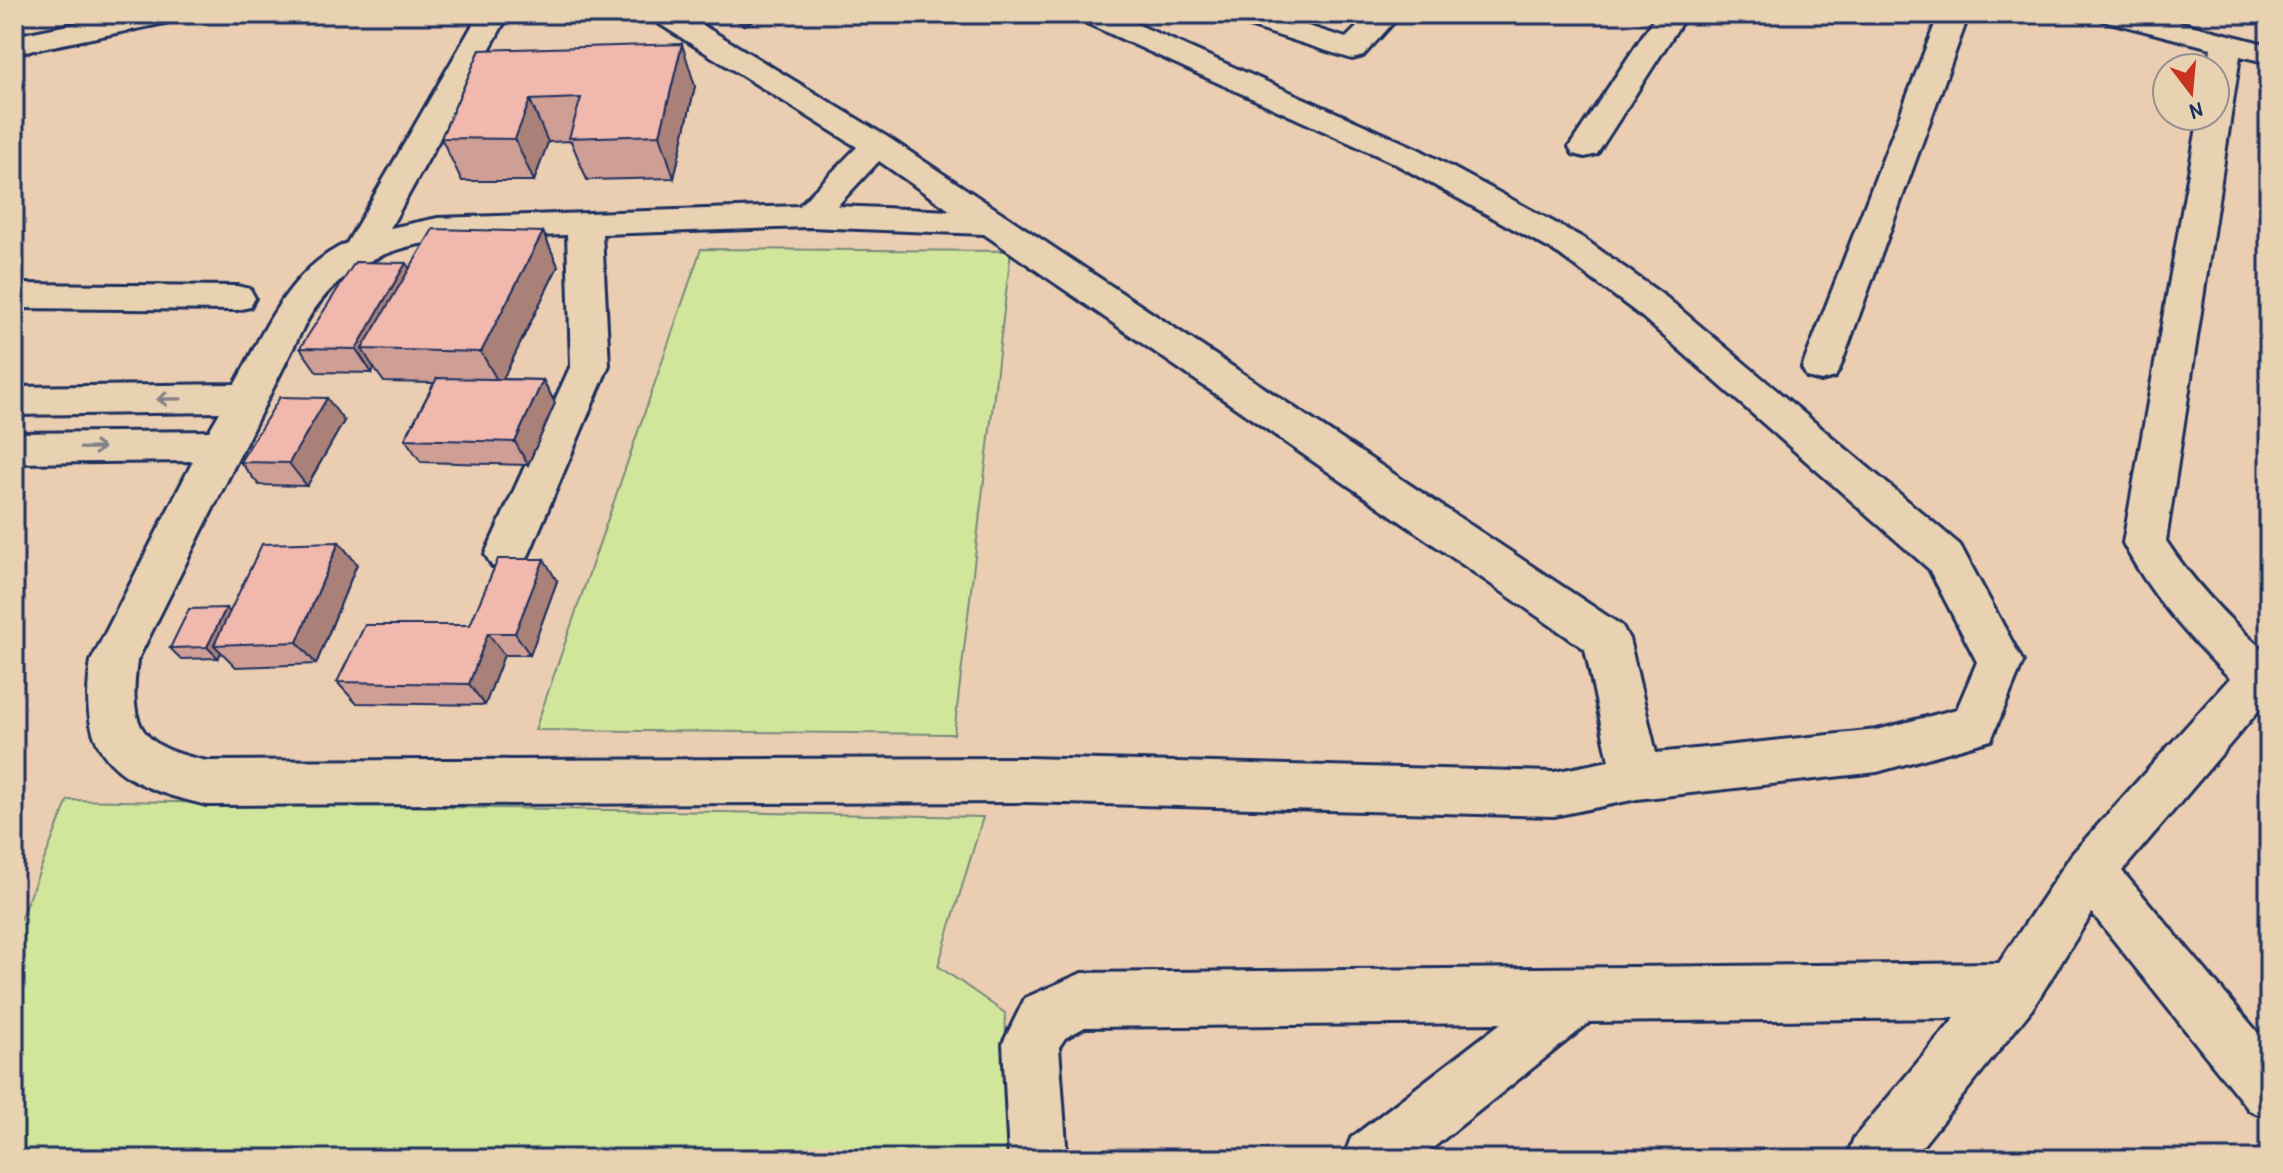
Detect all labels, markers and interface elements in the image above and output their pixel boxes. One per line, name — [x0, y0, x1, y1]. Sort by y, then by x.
north arrow — [2151, 52, 2231, 132]
text: N — [2186, 95, 2206, 127]
one-way arrow — [156, 391, 183, 407]
one-way arrow — [78, 440, 105, 455]

